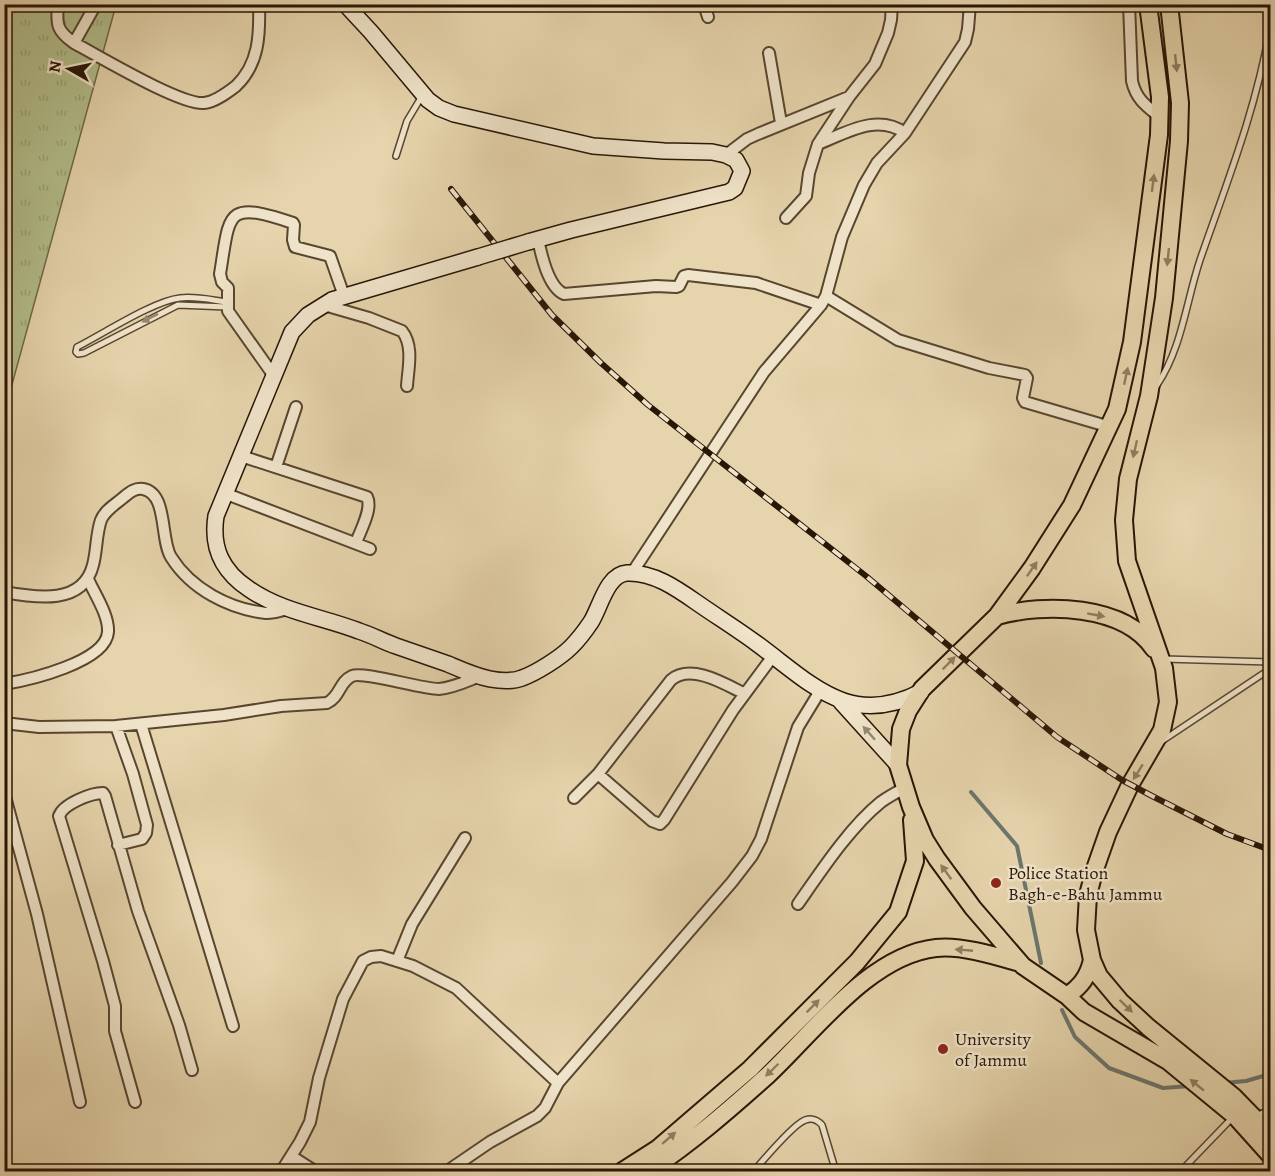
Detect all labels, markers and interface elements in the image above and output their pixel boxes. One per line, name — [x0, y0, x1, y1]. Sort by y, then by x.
north arrow — [39, 39, 99, 99]
one-way arrow — [1171, 53, 1180, 72]
text: N — [43, 59, 67, 74]
one-way arrow — [1148, 173, 1157, 192]
one-way arrow — [1163, 247, 1173, 266]
one-way arrow — [142, 313, 159, 322]
one-way arrow — [1122, 366, 1131, 385]
one-way arrow — [1129, 439, 1139, 458]
one-way arrow — [1026, 561, 1038, 577]
one-way arrow — [1087, 611, 1106, 620]
one-way arrow — [941, 657, 955, 671]
one-way arrow — [863, 726, 876, 741]
one-way arrow — [1133, 764, 1144, 780]
place label: Police Station Bagh-e-Bahu Jammu — [1008, 861, 1163, 906]
one-way arrow — [941, 865, 953, 880]
marker: Police Station Bagh-e-Bahu Jammu — [989, 876, 1003, 890]
one-way arrow — [955, 945, 974, 955]
one-way arrow — [805, 999, 820, 1013]
one-way arrow — [1118, 999, 1133, 1013]
place label: University of Jammu — [955, 1027, 1032, 1072]
marker: University of Jammu — [936, 1042, 950, 1056]
one-way arrow — [765, 1063, 780, 1077]
one-way arrow — [1189, 1078, 1205, 1091]
one-way arrow — [662, 1131, 677, 1145]

